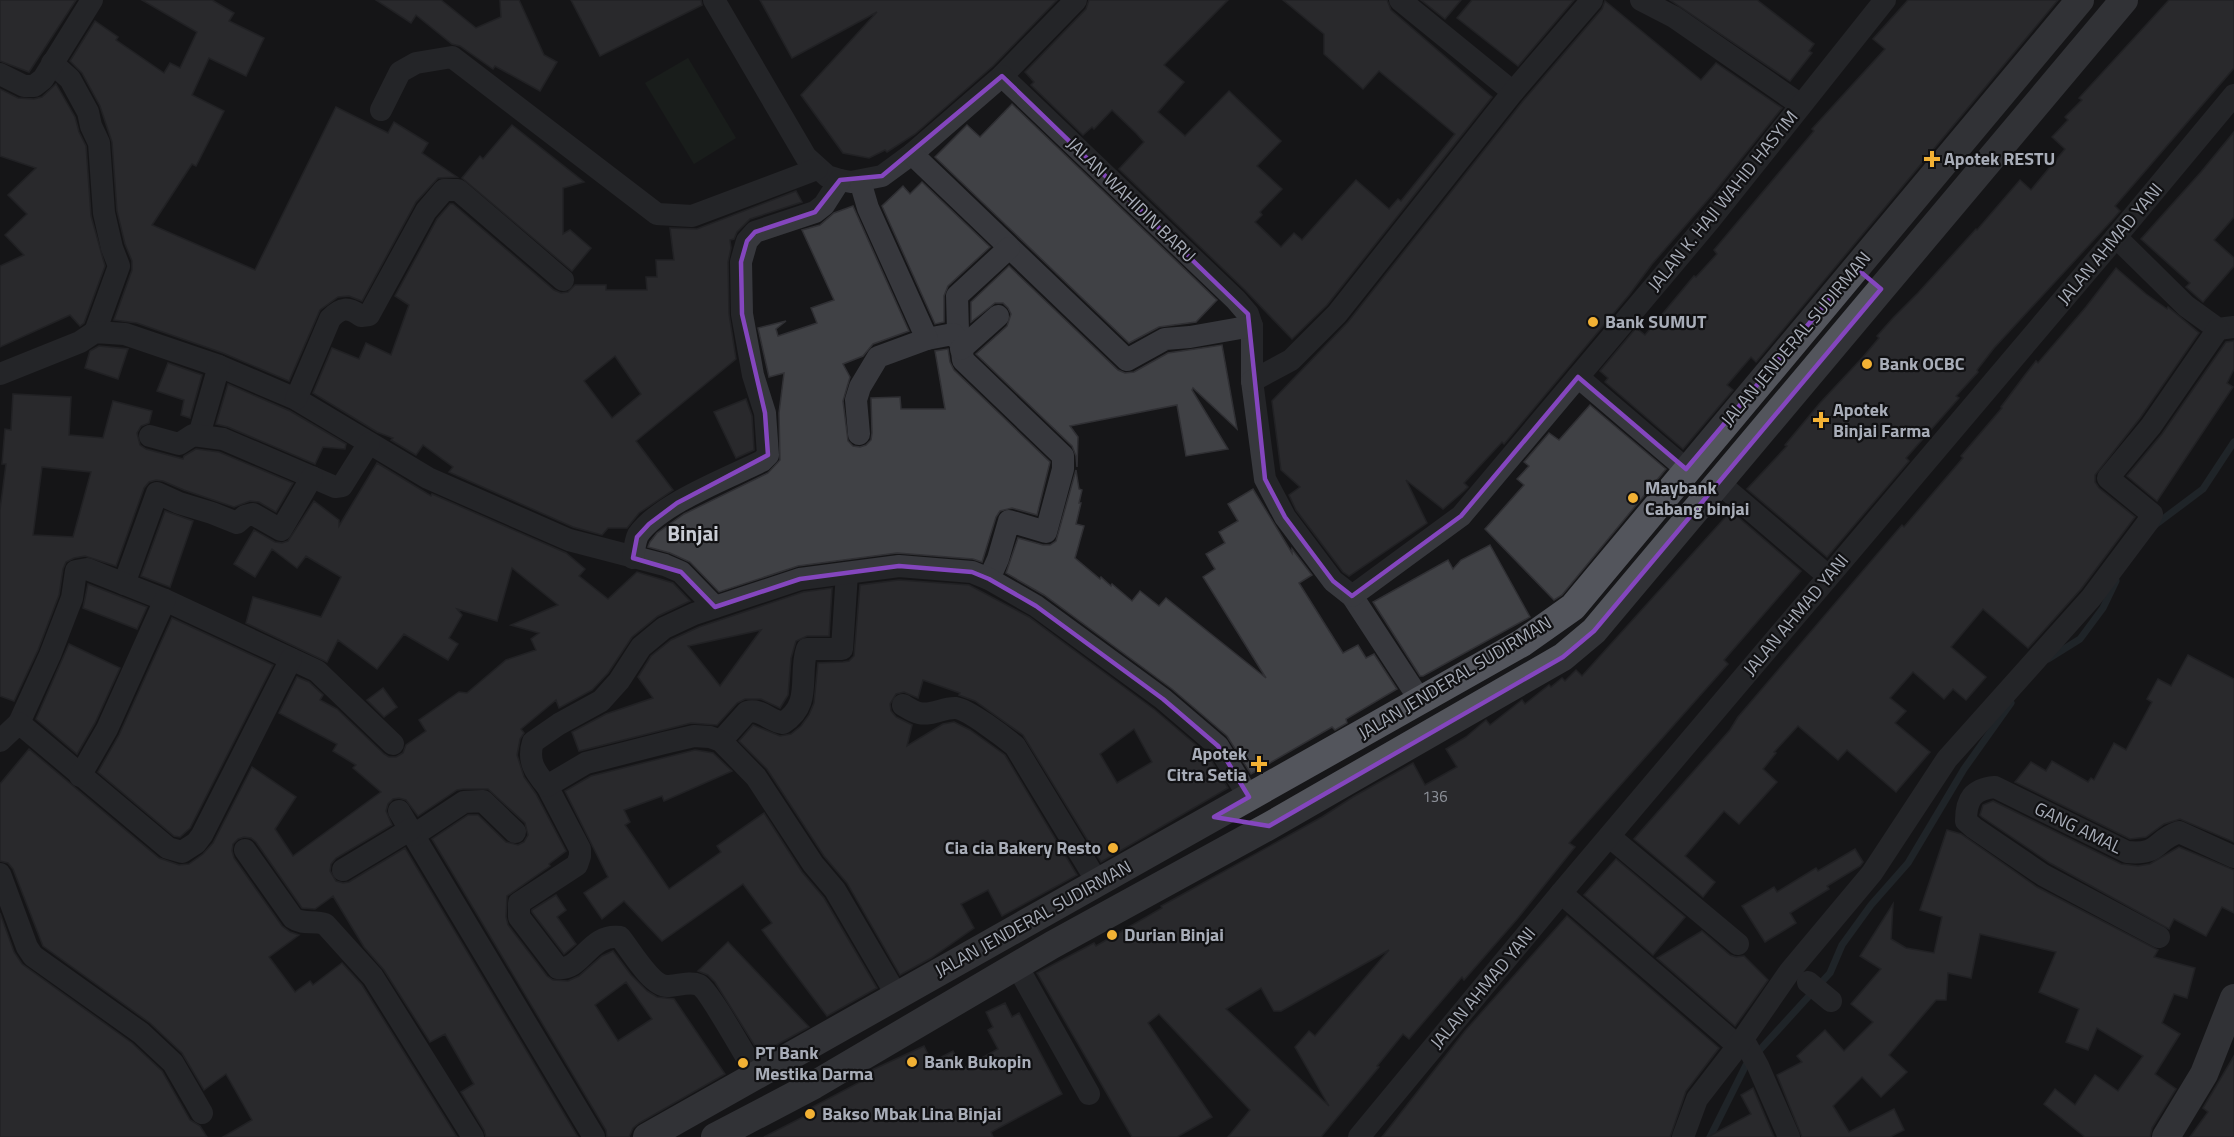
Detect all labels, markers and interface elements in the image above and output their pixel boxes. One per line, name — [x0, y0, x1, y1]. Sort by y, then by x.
street label: JALAN K. HAJI WAHID HASYIM — [1641, 104, 1804, 297]
street label: JALAN WAHIDIN BARU — [1061, 131, 1202, 269]
place label: Apotek RESTU — [1944, 145, 2055, 172]
marker: Apotek RESTU — [1925, 152, 1939, 166]
street label: JALAN AHMAD YANI — [2050, 177, 2169, 311]
street label: JALAN JENDERAL SUDIRMAN — [1714, 245, 1877, 432]
place label: Bank SUMUT — [1605, 308, 1707, 335]
marker: Bank SUMUT — [1586, 315, 1600, 329]
place label: Bank OCBC — [1879, 350, 1965, 377]
marker: Bank OCBC — [1860, 357, 1874, 371]
place label: Apotek Binjai Farma — [1833, 396, 1930, 444]
marker: Apotek Binjai Farma — [1814, 413, 1828, 427]
place label: Maybank Cabang binjai — [1645, 474, 1749, 522]
marker: Maybank Cabang binjai — [1626, 491, 1640, 505]
district label: Binjai — [667, 517, 719, 549]
street label: JALAN AHMAD YANI — [1736, 548, 1855, 682]
street label: JALAN JENDERAL SUDIRMAN — [1353, 609, 1556, 746]
place label: Apotek Citra Setia — [1167, 740, 1248, 788]
marker: Apotek Citra Setia — [1252, 757, 1266, 771]
house number: 136 — [1422, 785, 1448, 808]
street label: GANG AMAL — [2030, 795, 2127, 861]
place label: Cia cia Bakery Resto — [945, 834, 1101, 861]
marker: Cia cia Bakery Resto — [1106, 841, 1120, 855]
street label: JALAN JENDERAL SUDIRMAN — [930, 853, 1136, 984]
place label: Durian Binjai — [1124, 921, 1224, 948]
street label: JALAN AHMAD YANI — [1423, 921, 1542, 1055]
marker: Durian Binjai — [1105, 928, 1119, 942]
place label: PT Bank Mestika Darma — [755, 1039, 873, 1087]
place label: Bank Bukopin — [924, 1048, 1031, 1075]
marker: Bank Bukopin — [905, 1055, 919, 1069]
marker: PT Bank Mestika Darma — [736, 1056, 750, 1070]
place label: Bakso Mbak Lina Binjai — [822, 1100, 1001, 1127]
marker: Bakso Mbak Lina Binjai — [803, 1107, 817, 1121]

